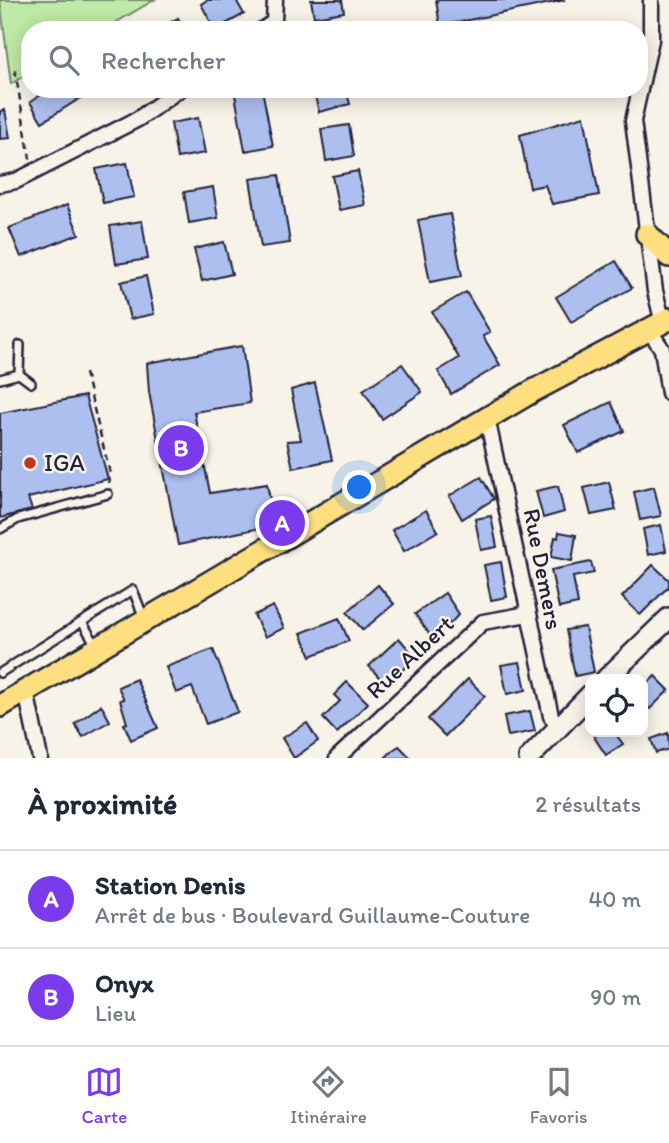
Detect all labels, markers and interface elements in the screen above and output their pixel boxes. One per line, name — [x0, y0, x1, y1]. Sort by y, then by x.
search box — [21, 21, 648, 98]
icon: search — [45, 41, 83, 79]
text: Rechercher — [101, 44, 225, 76]
pin: B — [158, 422, 204, 474]
place label: IGA — [44, 448, 85, 477]
marker: IGA — [22, 455, 38, 471]
your location — [342, 470, 376, 504]
pin: A — [259, 497, 305, 549]
street label: Rue Demers — [518, 506, 569, 632]
street label: Rue Albert — [360, 609, 460, 705]
map controls — [585, 674, 648, 737]
button: locate — [585, 674, 648, 737]
text: À proximité — [28, 785, 177, 822]
text: 2 résultats — [535, 790, 641, 818]
text: Station Denis — [95, 869, 246, 901]
text: A — [44, 885, 58, 913]
text: 40 m — [588, 885, 641, 913]
text: Arrêt de bus · Boulevard Guillaume-Couture — [95, 901, 530, 929]
text: Onyx — [95, 967, 154, 999]
text: B — [44, 983, 58, 1011]
text: 90 m — [590, 983, 641, 1011]
text: Lieu — [95, 999, 136, 1027]
tab: Carte — [81, 1063, 127, 1128]
tab: Itinéraire — [290, 1063, 367, 1128]
tab: Favoris — [530, 1063, 588, 1128]

